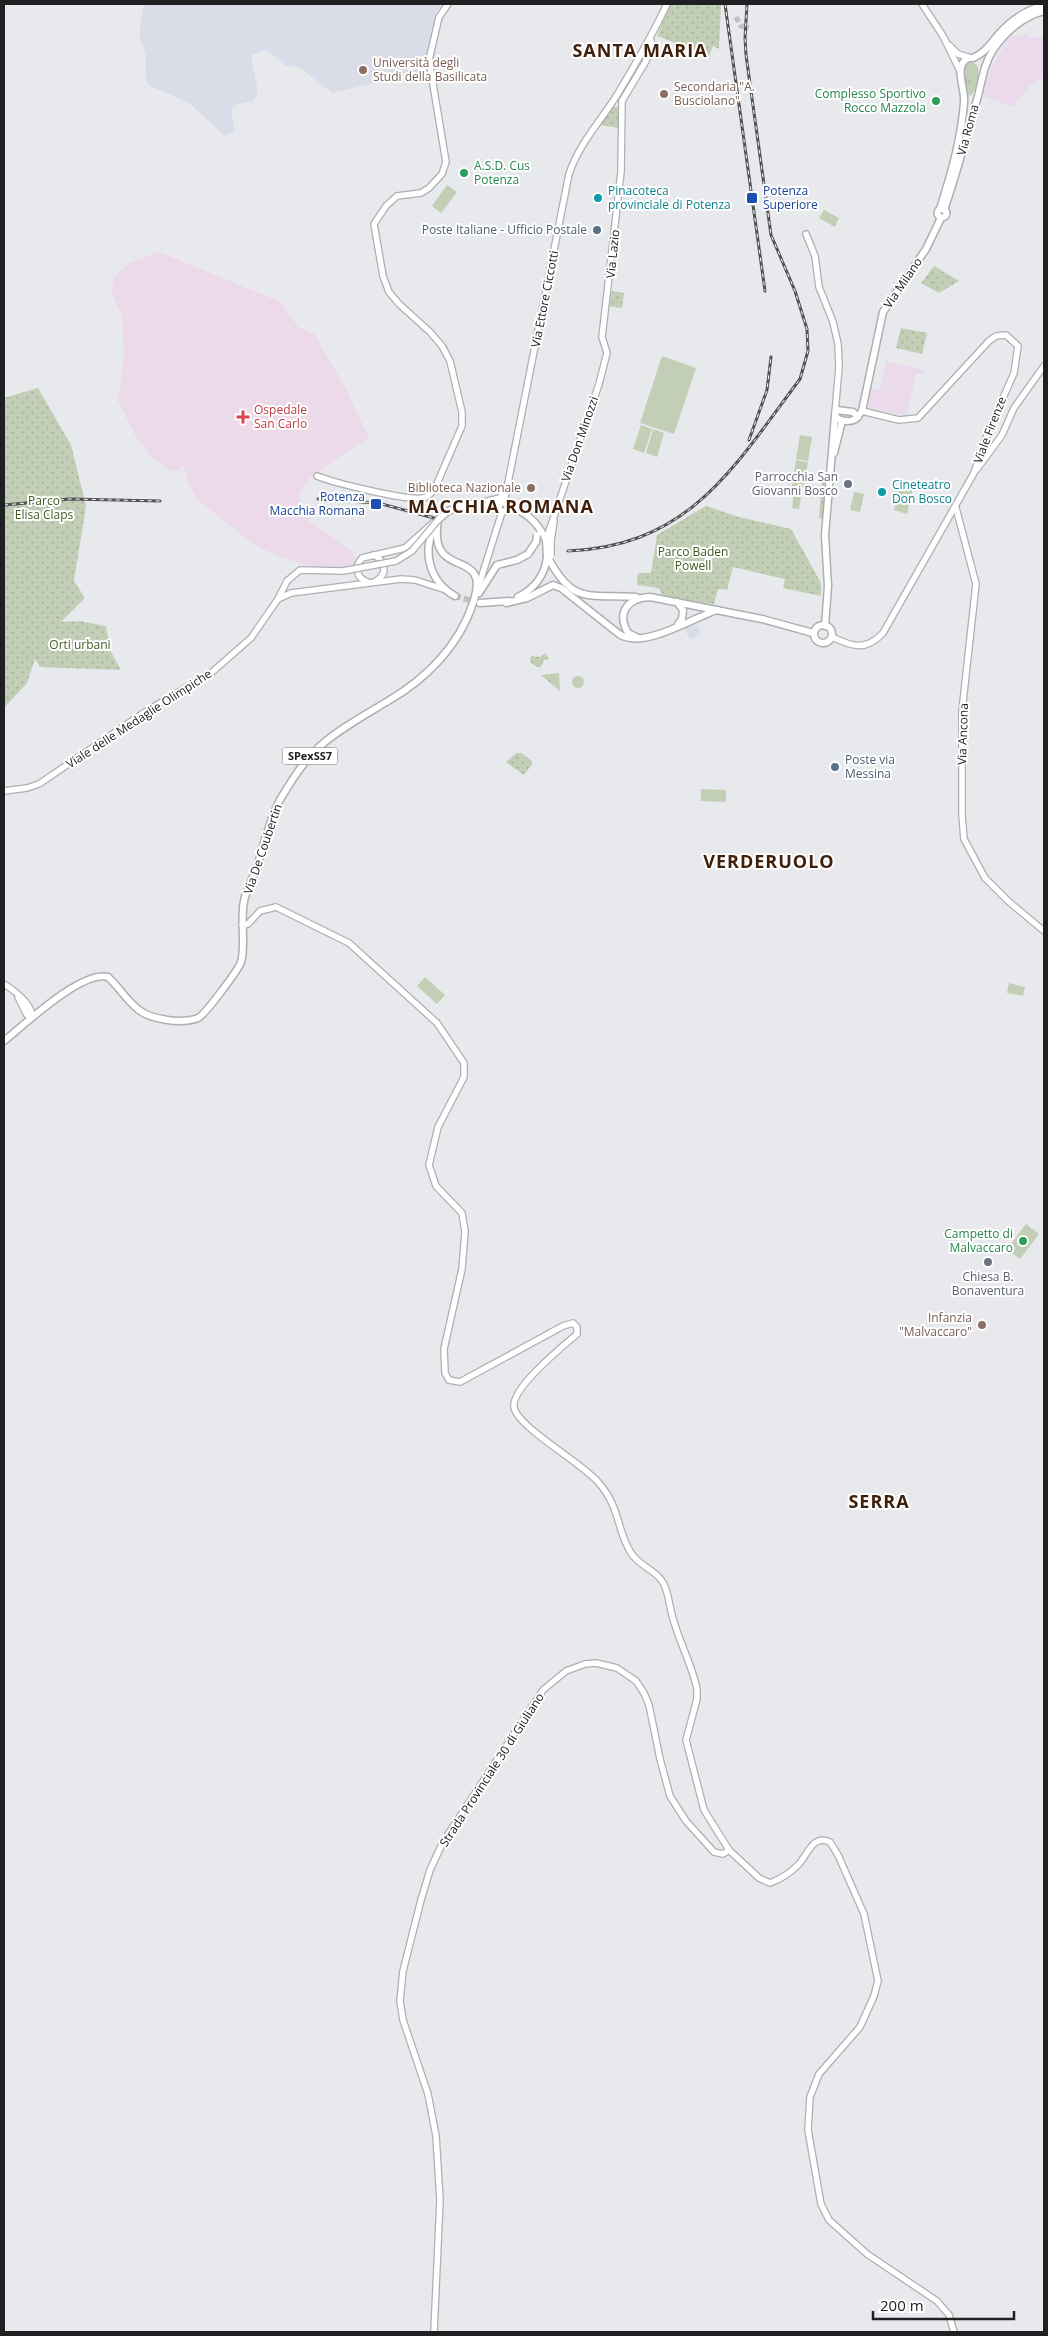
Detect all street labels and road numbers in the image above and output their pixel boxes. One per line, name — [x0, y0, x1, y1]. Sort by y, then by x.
street label: Via Roma — [953, 102, 983, 157]
street label: Via Lazio — [601, 229, 624, 279]
street label: Via Ettore Ciccotti — [527, 249, 562, 349]
street label: Via Milano — [879, 254, 926, 312]
street label: Via Don Minozzi — [557, 394, 602, 484]
street label: Viale Firenze — [969, 394, 1010, 466]
street label: Viale delle Medaglie Olimpiche — [63, 665, 215, 772]
street label: Via Ancona — [953, 703, 972, 765]
road number: SPexSS7 — [282, 748, 338, 764]
street label: Via De Coubertin — [239, 801, 286, 896]
street label: Strada Provinciale 30 di Giuliano — [435, 1689, 548, 1850]

